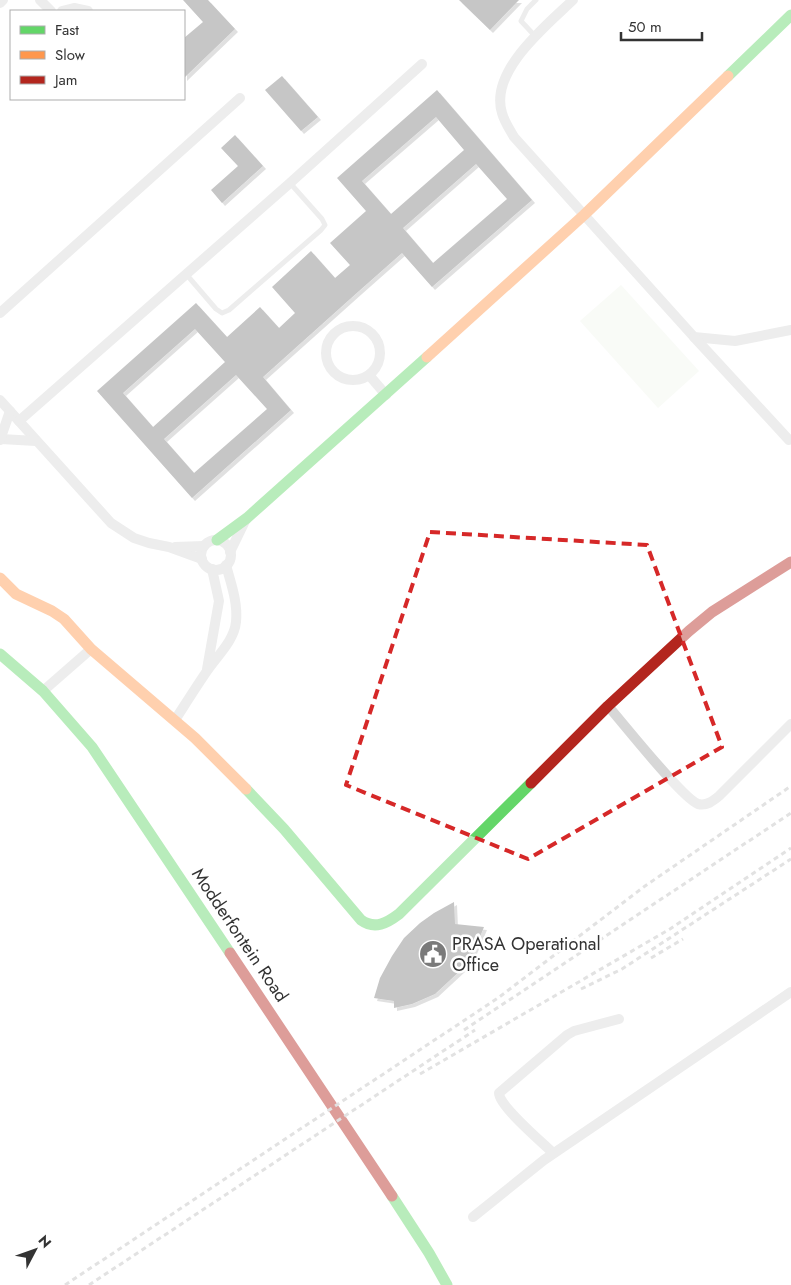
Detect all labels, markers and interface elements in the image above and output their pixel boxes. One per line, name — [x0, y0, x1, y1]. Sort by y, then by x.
legend — [10, 10, 185, 100]
scale bar — [621, 10, 702, 42]
text: 50 m — [628, 16, 662, 38]
text: Fast — [55, 19, 79, 41]
text: Slow — [55, 44, 86, 66]
text: Jam — [53, 69, 78, 91]
street label: Modderfontein Road — [185, 863, 295, 1007]
place label: PRASA Operational Office — [452, 931, 601, 978]
public building icon: PRASA Operational Office — [418, 939, 448, 969]
north arrow — [10, 1225, 60, 1275]
text: N — [34, 1231, 56, 1252]

